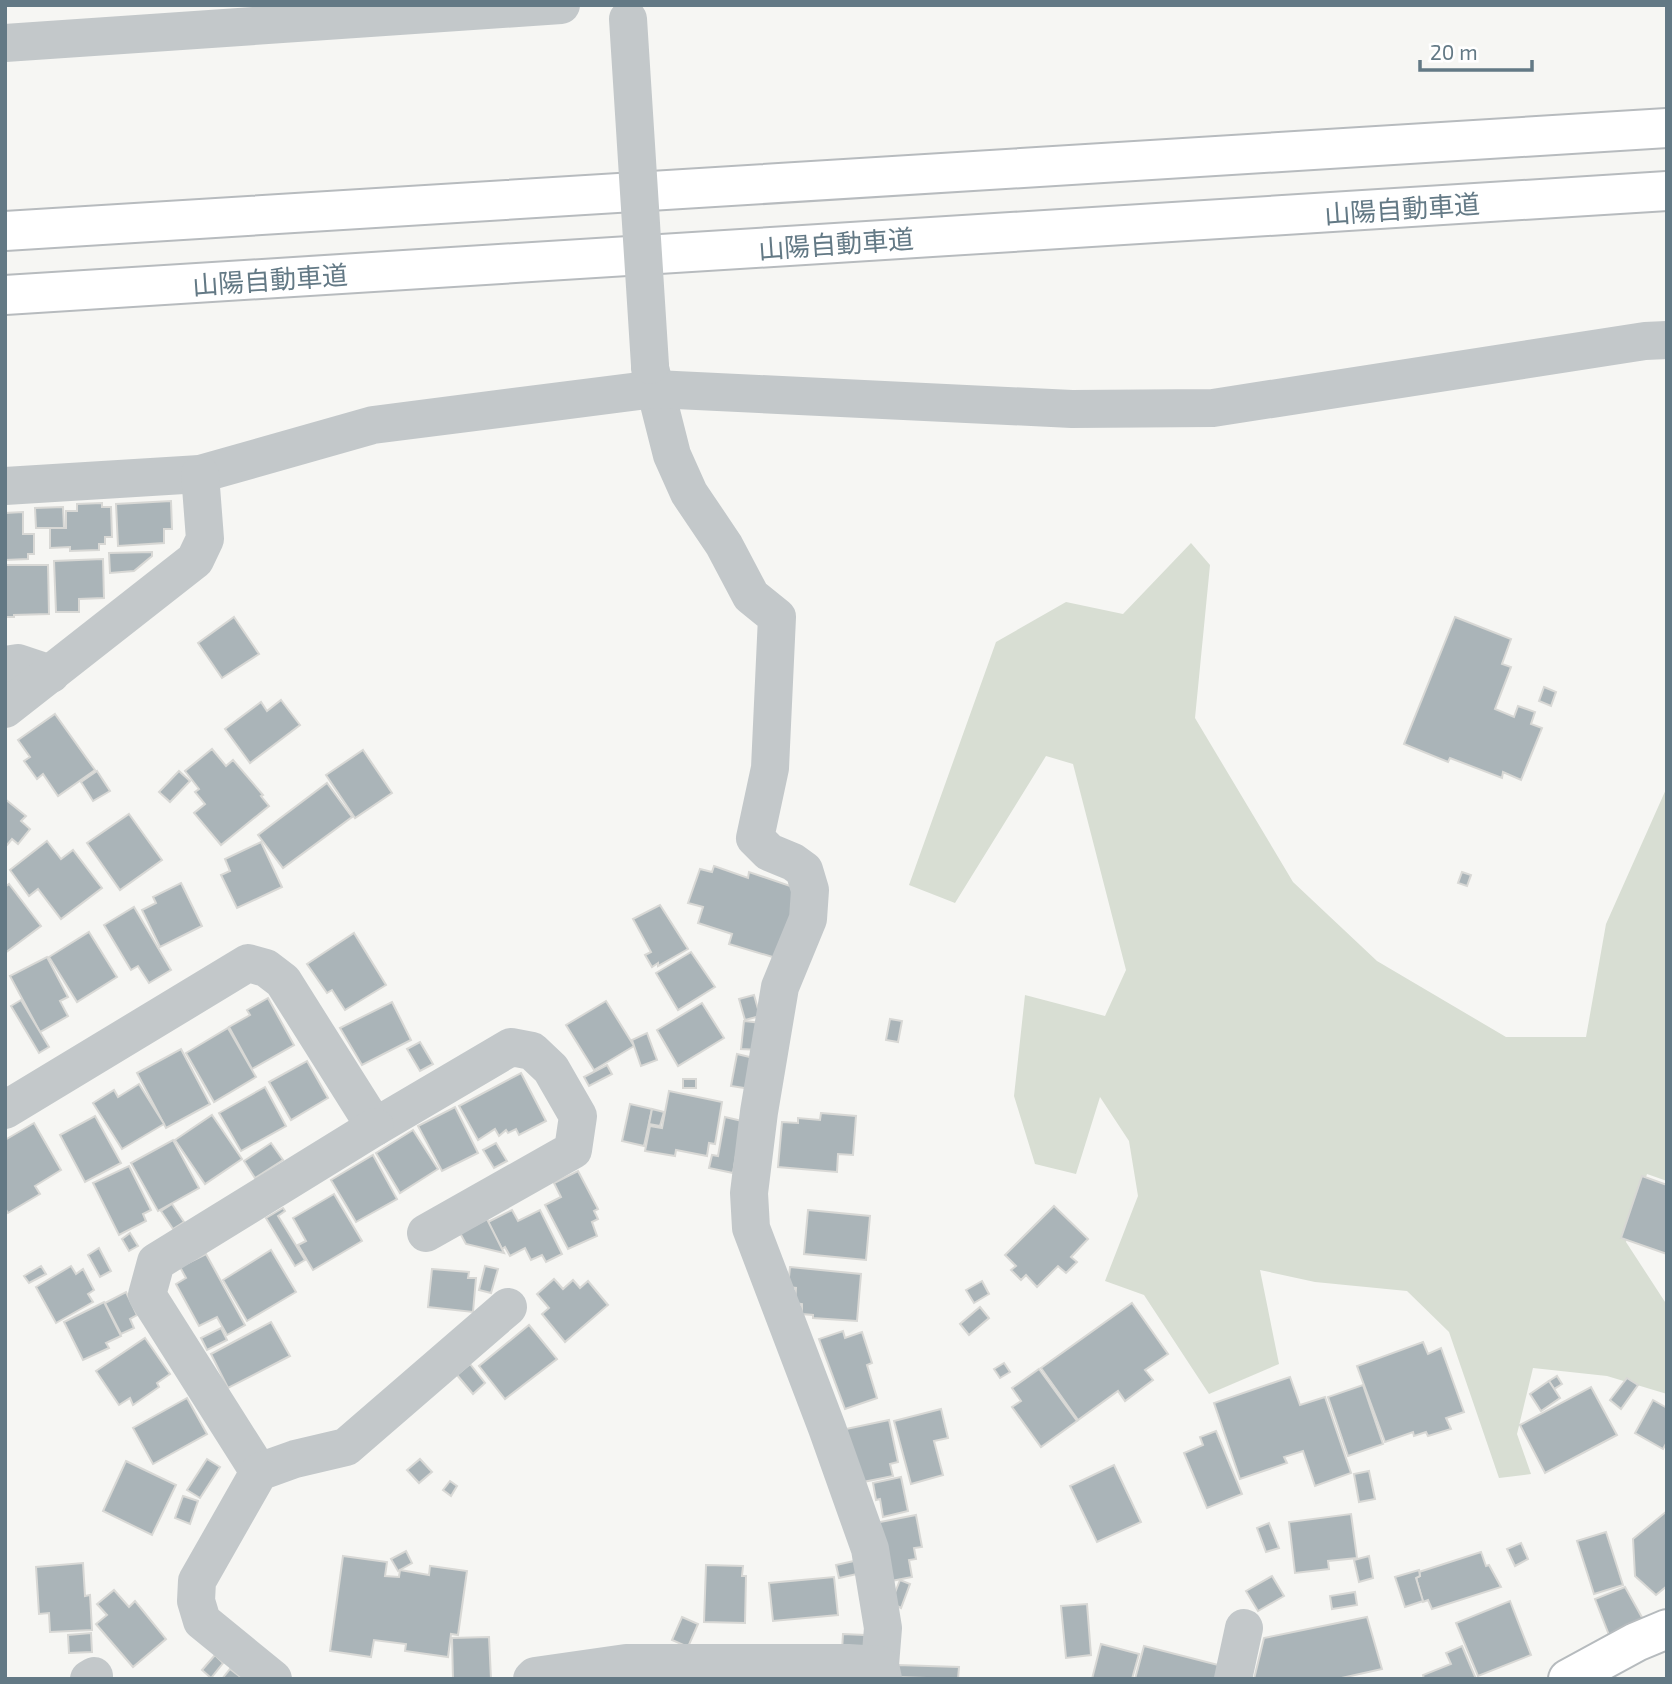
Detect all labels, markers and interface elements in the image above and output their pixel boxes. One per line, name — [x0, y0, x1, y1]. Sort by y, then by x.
scale bar — [1420, 28, 1532, 72]
text: 20 m — [1430, 39, 1478, 64]
street label: 山陽自動車道 — [1323, 187, 1481, 229]
street label: 山陽自動車道 — [757, 222, 915, 264]
street label: 山陽自動車道 — [191, 258, 349, 300]

